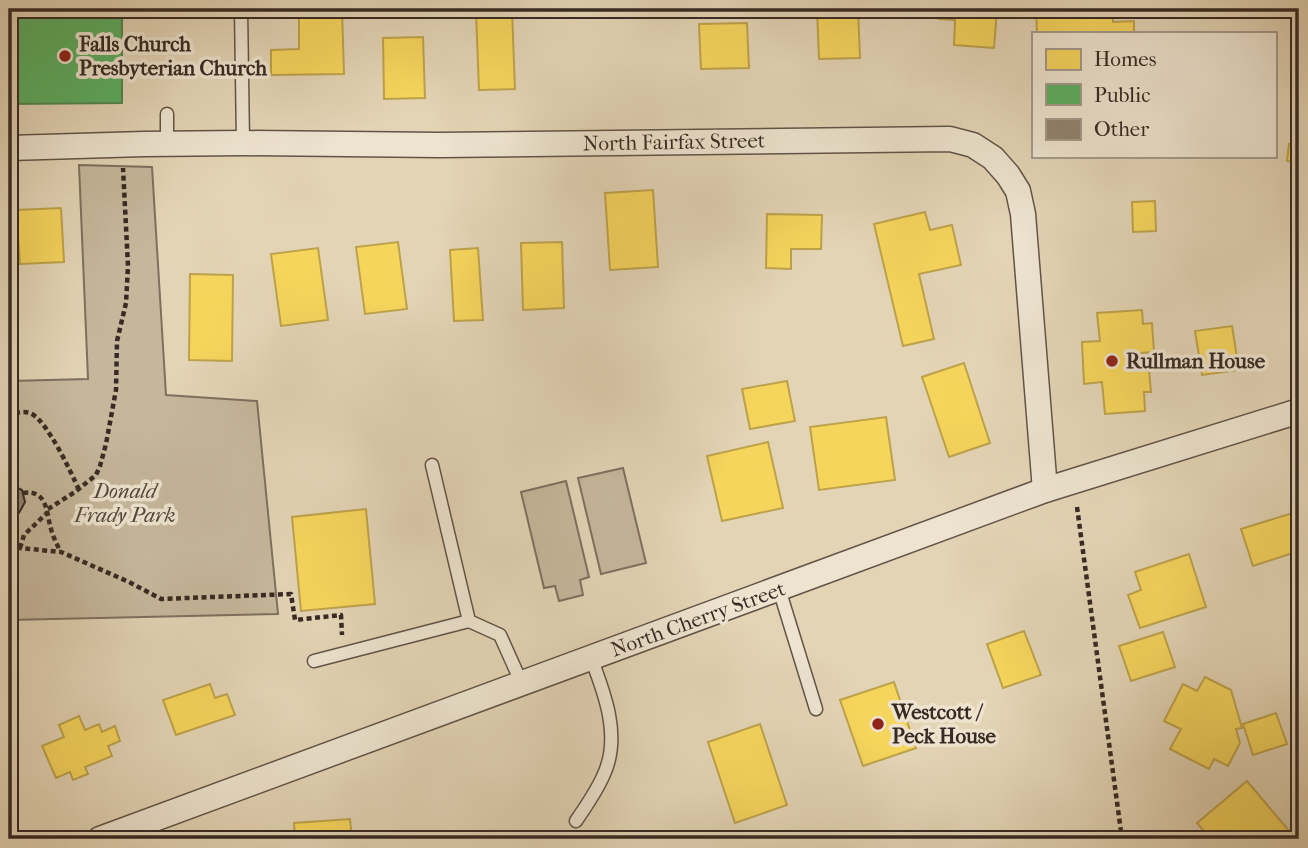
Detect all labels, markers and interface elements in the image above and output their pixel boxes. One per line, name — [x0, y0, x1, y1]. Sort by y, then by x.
place label: Falls Church Presbyterian Church — [78, 32, 267, 80]
legend — [1032, 32, 1276, 158]
text: Homes — [1094, 47, 1157, 71]
marker: Falls Church Presbyterian Church — [57, 48, 73, 64]
text: Public — [1094, 83, 1150, 107]
text: Other — [1094, 117, 1149, 141]
street label: North Fairfax Street — [583, 128, 766, 156]
place label: Rullman House — [1126, 349, 1266, 373]
marker: Rullman House — [1104, 353, 1120, 369]
park label: Donald Frady Park — [73, 479, 176, 527]
street label: North Cherry Street — [607, 576, 789, 662]
place label: Westcott / Peck House — [891, 700, 997, 748]
marker: Westcott / Peck House — [870, 716, 886, 732]

